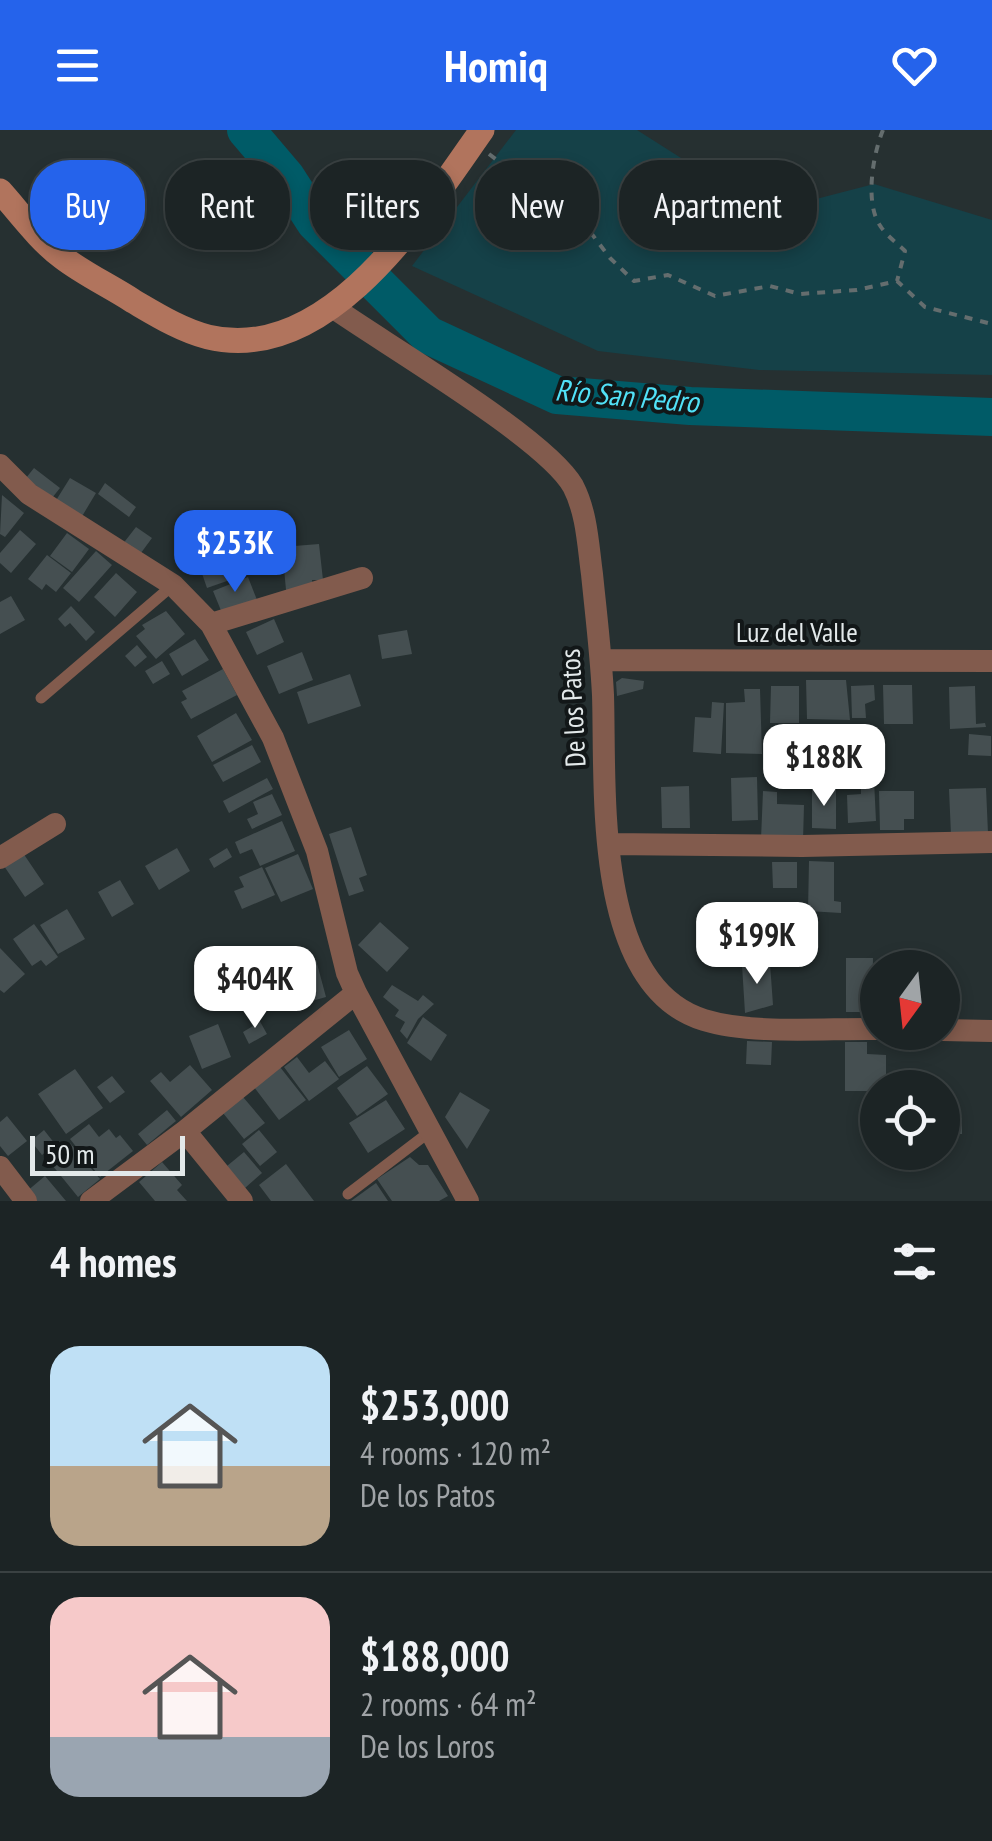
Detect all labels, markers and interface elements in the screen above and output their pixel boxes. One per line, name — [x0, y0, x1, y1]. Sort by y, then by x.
text: Homiq — [444, 36, 548, 94]
icon: menu — [50, 38, 105, 93]
icon: heart — [887, 38, 942, 93]
chip: Buy — [30, 160, 145, 250]
chip: Rent — [165, 160, 290, 250]
chip: Filters — [310, 160, 455, 250]
chip: New — [475, 160, 599, 250]
chip: Apartment — [619, 160, 817, 250]
water label: Río San Pedro — [554, 369, 702, 421]
pin: $253K — [165, 510, 305, 595]
text: $253K — [196, 521, 274, 563]
street label: Luz del Valle — [736, 613, 858, 650]
street label: De los Patos — [550, 648, 594, 768]
pin: $188K — [754, 724, 894, 809]
text: $188K — [785, 735, 863, 777]
pin: $199K — [687, 902, 827, 987]
text: $199K — [718, 913, 796, 955]
pin: $404K — [185, 946, 325, 1031]
north arrow — [860, 950, 960, 1050]
map controls — [860, 950, 960, 1170]
text: $404K — [216, 957, 294, 999]
button: locate — [860, 1070, 960, 1170]
scale bar — [30, 1131, 185, 1176]
text: 50 m — [45, 1135, 94, 1172]
text: 4 homes — [50, 1234, 177, 1289]
icon: filters — [887, 1234, 942, 1289]
text: $253,000 — [360, 1377, 510, 1432]
icon: home — [130, 1386, 250, 1506]
text: 4 rooms · 120 m² — [360, 1432, 551, 1474]
text: De los Patos — [360, 1474, 495, 1516]
text: $188,000 — [360, 1628, 510, 1683]
icon: home — [130, 1637, 250, 1757]
text: 2 rooms · 64 m² — [360, 1683, 537, 1725]
text: De los Loros — [360, 1725, 495, 1767]

